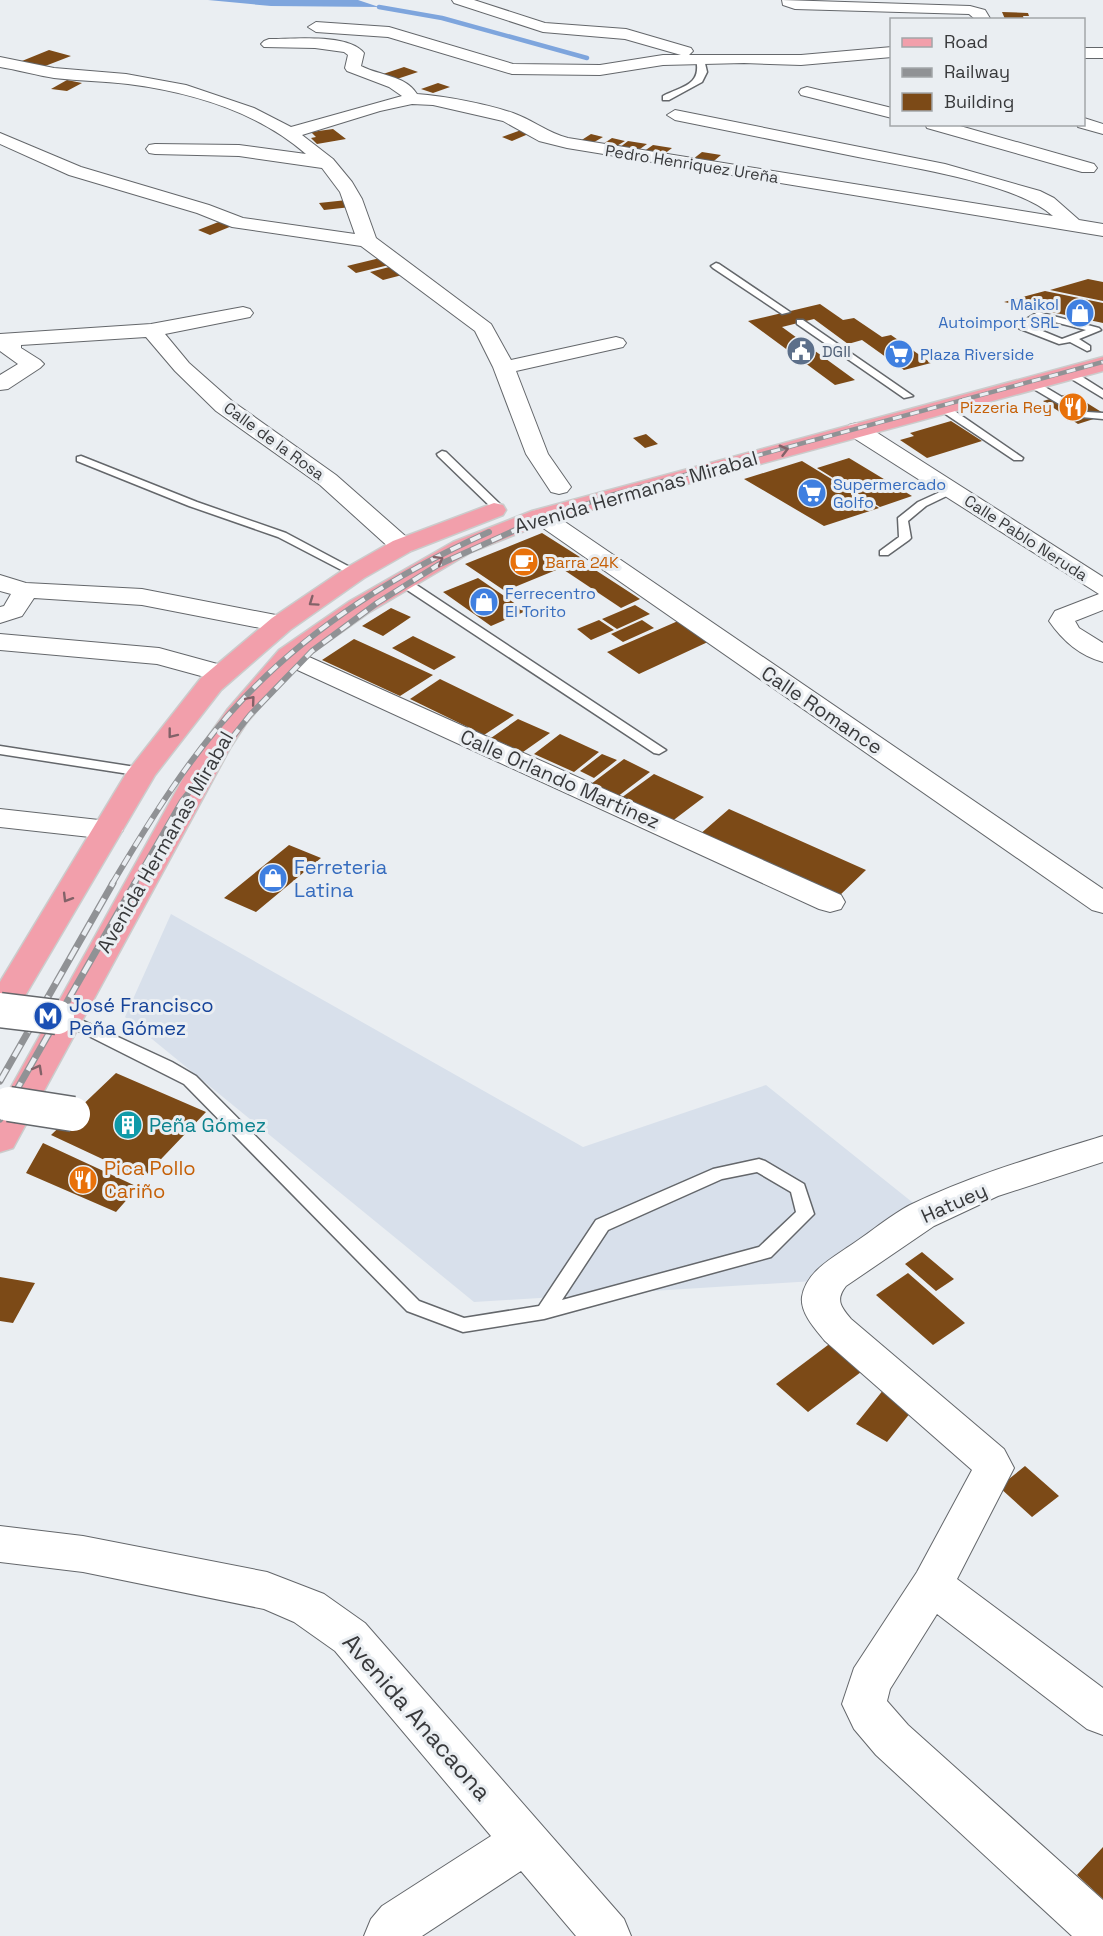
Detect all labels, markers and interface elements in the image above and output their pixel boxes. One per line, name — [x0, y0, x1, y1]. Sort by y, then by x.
legend — [890, 18, 1085, 126]
text: Road — [944, 30, 988, 53]
text: Railway — [944, 60, 1010, 83]
text: Building — [944, 90, 1014, 113]
street label: Pedro Henriquez Ureña — [604, 140, 780, 188]
place label: Maikol Autoimport SRL — [938, 294, 1059, 333]
shop icon: Maikol Autoimport SRL — [1064, 297, 1096, 329]
public building icon: DGII — [785, 335, 817, 367]
supermarket icon: Plaza Riverside — [883, 338, 915, 370]
place label: DGII — [822, 341, 851, 362]
place label: Plaza Riverside — [920, 344, 1034, 365]
restaurant icon: Pizzeria Rey — [1057, 391, 1089, 423]
street label: Calle de la Rosa — [219, 397, 329, 485]
place label: Pizzeria Rey — [960, 397, 1052, 418]
street label: Avenida Hermanas Mirabal — [511, 445, 761, 539]
one-way arrow — [778, 445, 789, 457]
place label: Supermercado Golfo — [833, 474, 946, 513]
supermarket icon: Supermercado Golfo — [796, 477, 828, 509]
street label: Calle Pablo Neruda — [960, 490, 1092, 586]
cafe icon: Barra 24K — [508, 546, 540, 578]
place label: Barra 24K — [545, 552, 619, 573]
one-way arrow — [433, 556, 443, 567]
place label: Ferrecentro El Torito — [505, 583, 596, 622]
shop icon: Ferrecentro El Torito — [468, 586, 500, 618]
one-way arrow — [309, 595, 320, 606]
street label: Calle Romance — [756, 660, 888, 760]
one-way arrow — [243, 696, 254, 707]
street label: Calle Orlando Martínez — [456, 723, 664, 835]
street label: Avenida Hermanas Mirabal — [91, 726, 239, 958]
one-way arrow — [168, 728, 179, 739]
place label: Ferreteria Latina — [294, 854, 387, 903]
shop icon: Ferreteria Latina — [257, 862, 289, 894]
one-way arrow — [63, 892, 74, 902]
place label: José Francisco Peña Gómez — [69, 992, 214, 1041]
metro station icon: José Francisco Peña Gómez — [32, 1000, 64, 1032]
one-way arrow — [31, 1065, 42, 1075]
building icon: Peña Gómez — [112, 1109, 144, 1141]
place label: Peña Gómez — [149, 1112, 266, 1138]
place label: Pica Pollo Cariño — [104, 1155, 196, 1204]
restaurant icon: Pica Pollo Cariño — [67, 1164, 99, 1196]
street label: Hatuey — [917, 1177, 991, 1229]
street label: Avenida Anacaona — [336, 1627, 498, 1807]

